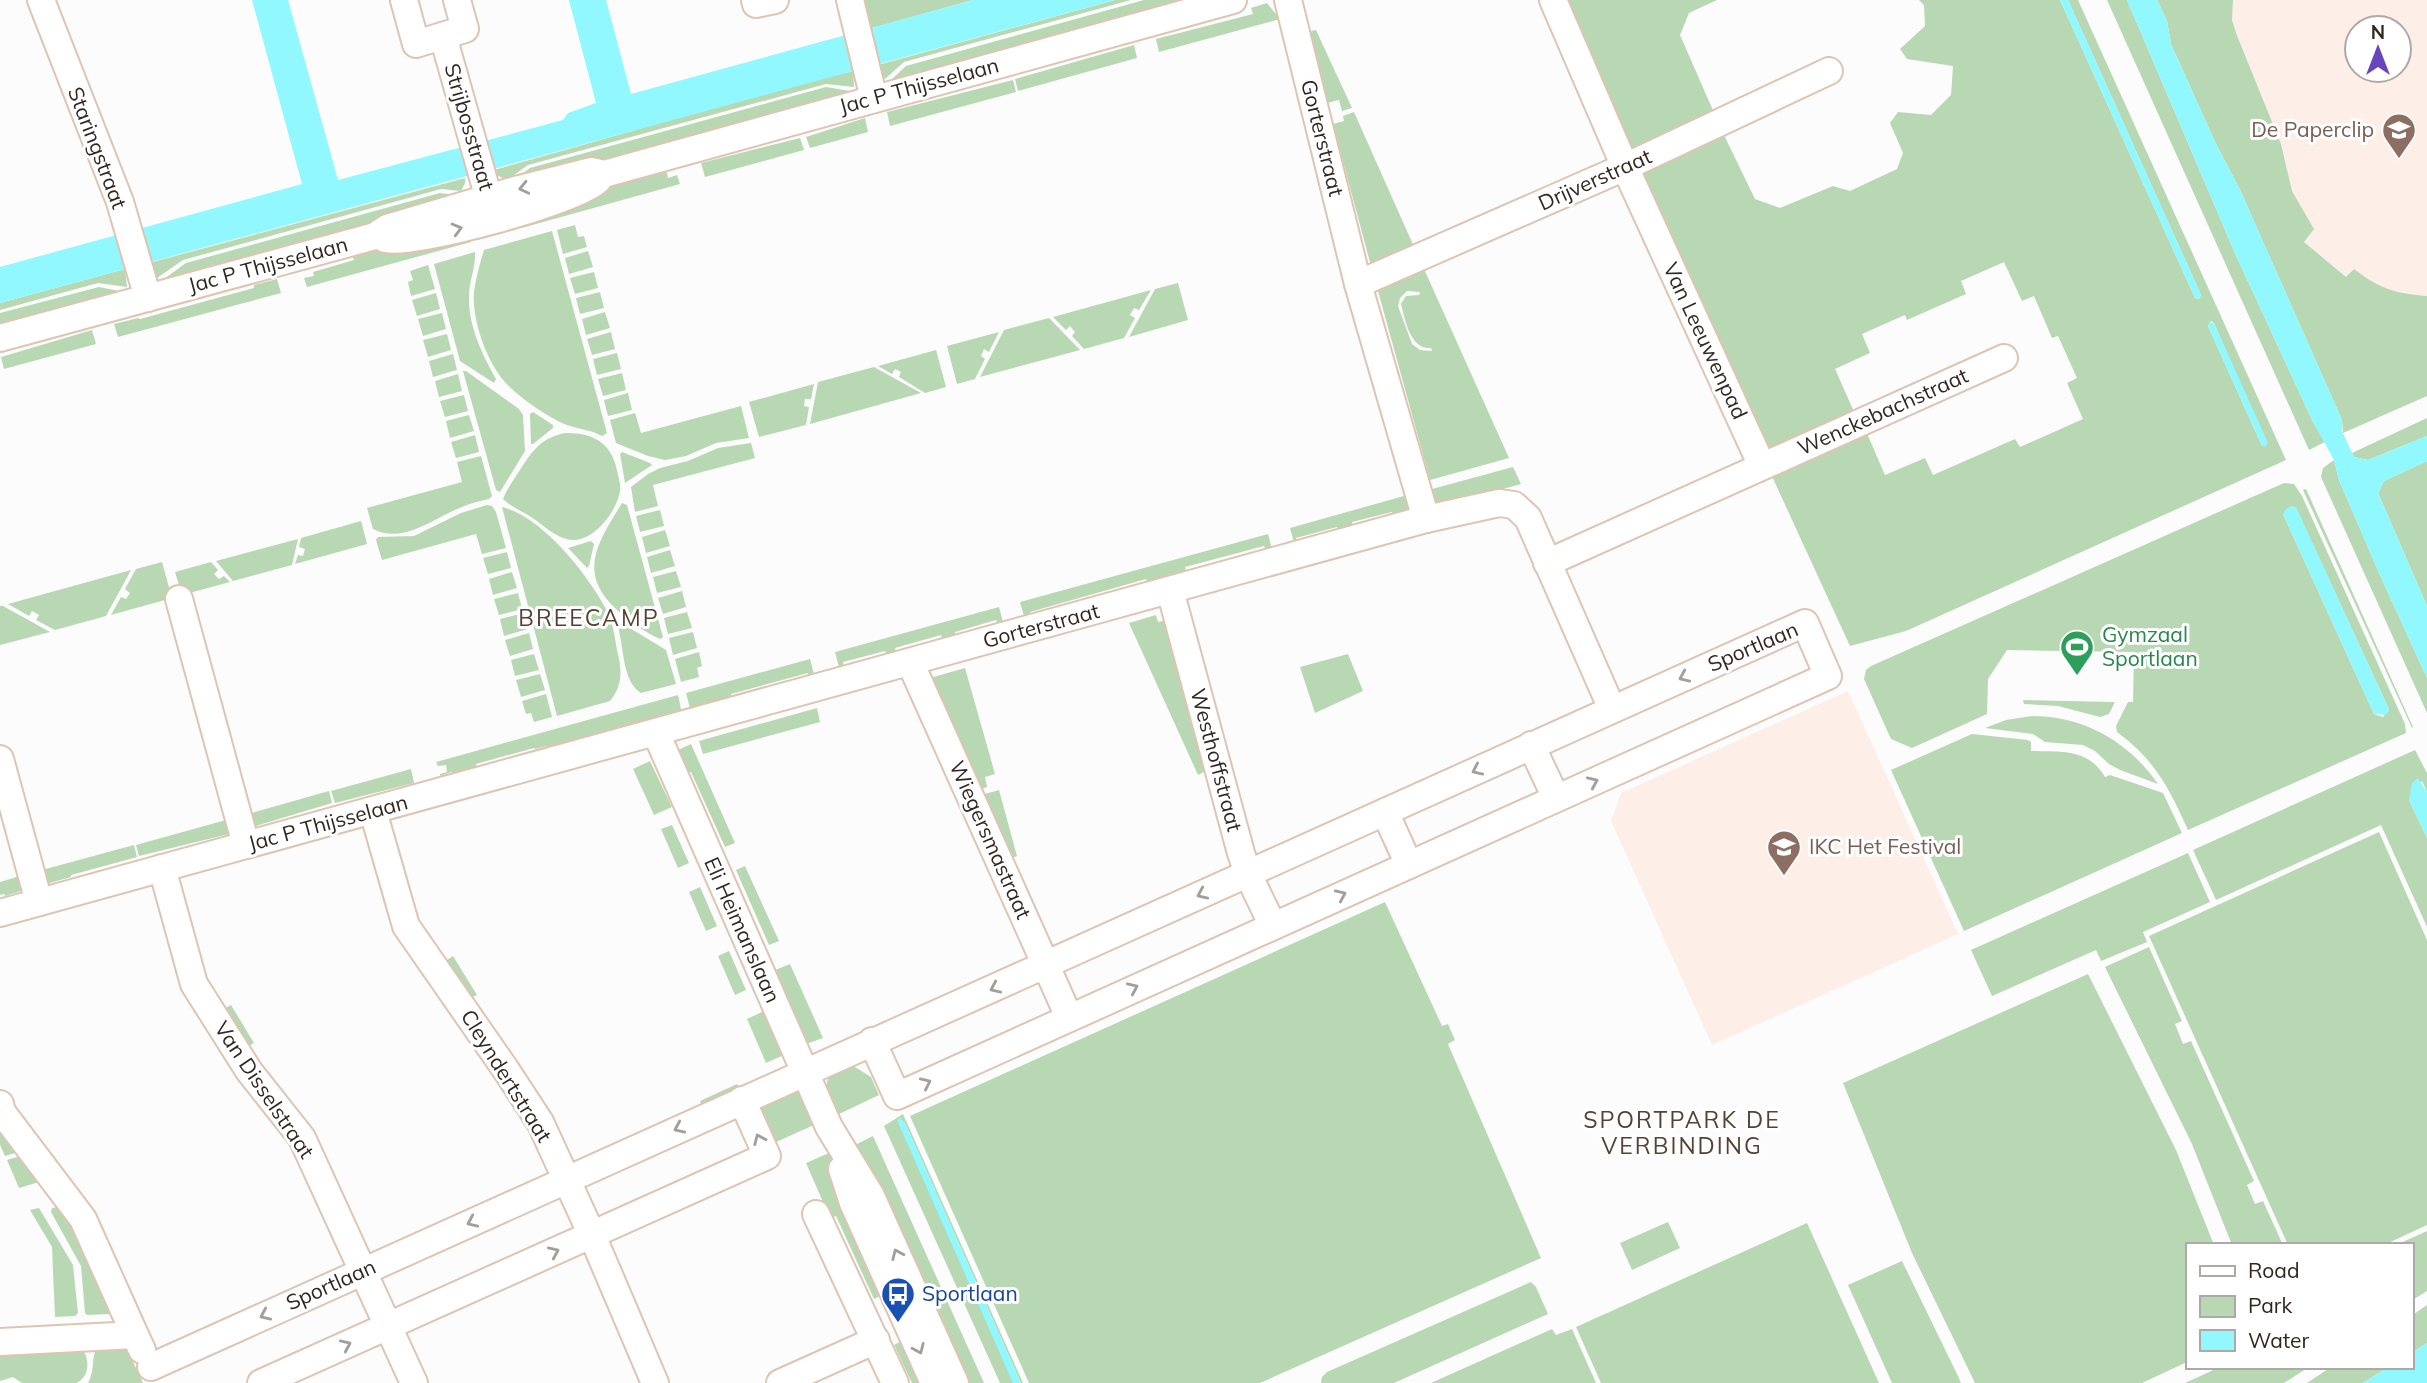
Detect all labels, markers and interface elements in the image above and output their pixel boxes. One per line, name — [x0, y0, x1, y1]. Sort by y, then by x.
north arrow — [2343, 14, 2413, 84]
text: N — [2371, 20, 2385, 44]
street label: Jac P Thijsselaan — [836, 51, 1001, 119]
street label: Strijbosstraat — [439, 60, 500, 193]
street label: Gorterstraat — [1296, 77, 1350, 199]
street label: Staringstraat — [63, 83, 133, 212]
school or university icon: De Paperclip — [2380, 111, 2418, 160]
place label: De Paperclip — [2251, 116, 2374, 142]
street label: Drijverstraat — [1534, 143, 1655, 216]
one-way arrow — [518, 180, 530, 194]
one-way arrow — [451, 223, 463, 237]
street label: Jac P Thijsselaan — [185, 230, 350, 298]
street label: Van Leeuwenpad — [1658, 258, 1754, 423]
street label: Wenckebachstraat — [1793, 362, 1972, 460]
street label: Gorterstraat — [980, 597, 1102, 653]
district label: BREECAMP — [518, 603, 660, 632]
street label: Sportlaan — [1703, 615, 1802, 677]
place label: Gymzaal Sportlaan — [2102, 621, 2198, 671]
sports icon: Gymzaal Sportlaan — [2058, 628, 2096, 677]
one-way arrow — [1679, 669, 1691, 683]
street label: Westhoffstraat — [1185, 685, 1249, 834]
street label: Wiegersmastraat — [944, 756, 1037, 923]
one-way arrow — [1471, 762, 1484, 776]
one-way arrow — [1586, 776, 1598, 790]
street label: Jac P Thijsselaan — [245, 788, 410, 856]
school or university icon: IKC Het Festival — [1765, 828, 1803, 877]
place label: IKC Het Festival — [1809, 833, 1961, 859]
street label: Eli Heimanslaan — [699, 853, 787, 1006]
one-way arrow — [1197, 886, 1210, 900]
one-way arrow — [1334, 889, 1346, 903]
one-way arrow — [990, 979, 1002, 993]
one-way arrow — [1126, 982, 1139, 996]
street label: Cleyndertstraat — [456, 1004, 558, 1147]
street label: Van Disselstraat — [209, 1016, 320, 1163]
one-way arrow — [919, 1077, 931, 1091]
district label: SPORTPARK DE VERBINDING — [1583, 1105, 1781, 1160]
one-way arrow — [674, 1120, 687, 1134]
one-way arrow — [753, 1134, 767, 1146]
one-way arrow — [467, 1214, 479, 1228]
legend — [2186, 1243, 2413, 1369]
one-way arrow — [546, 1246, 559, 1260]
one-way arrow — [891, 1249, 905, 1261]
street label: Sportlaan — [282, 1253, 380, 1315]
text: Road — [2248, 1257, 2299, 1283]
bus stop icon: Sportlaan — [879, 1275, 917, 1324]
place label: Sportlaan — [922, 1280, 1018, 1306]
text: Park — [2248, 1292, 2292, 1318]
one-way arrow — [259, 1307, 272, 1321]
text: Water — [2248, 1327, 2309, 1353]
one-way arrow — [339, 1339, 351, 1353]
one-way arrow — [911, 1342, 925, 1354]

